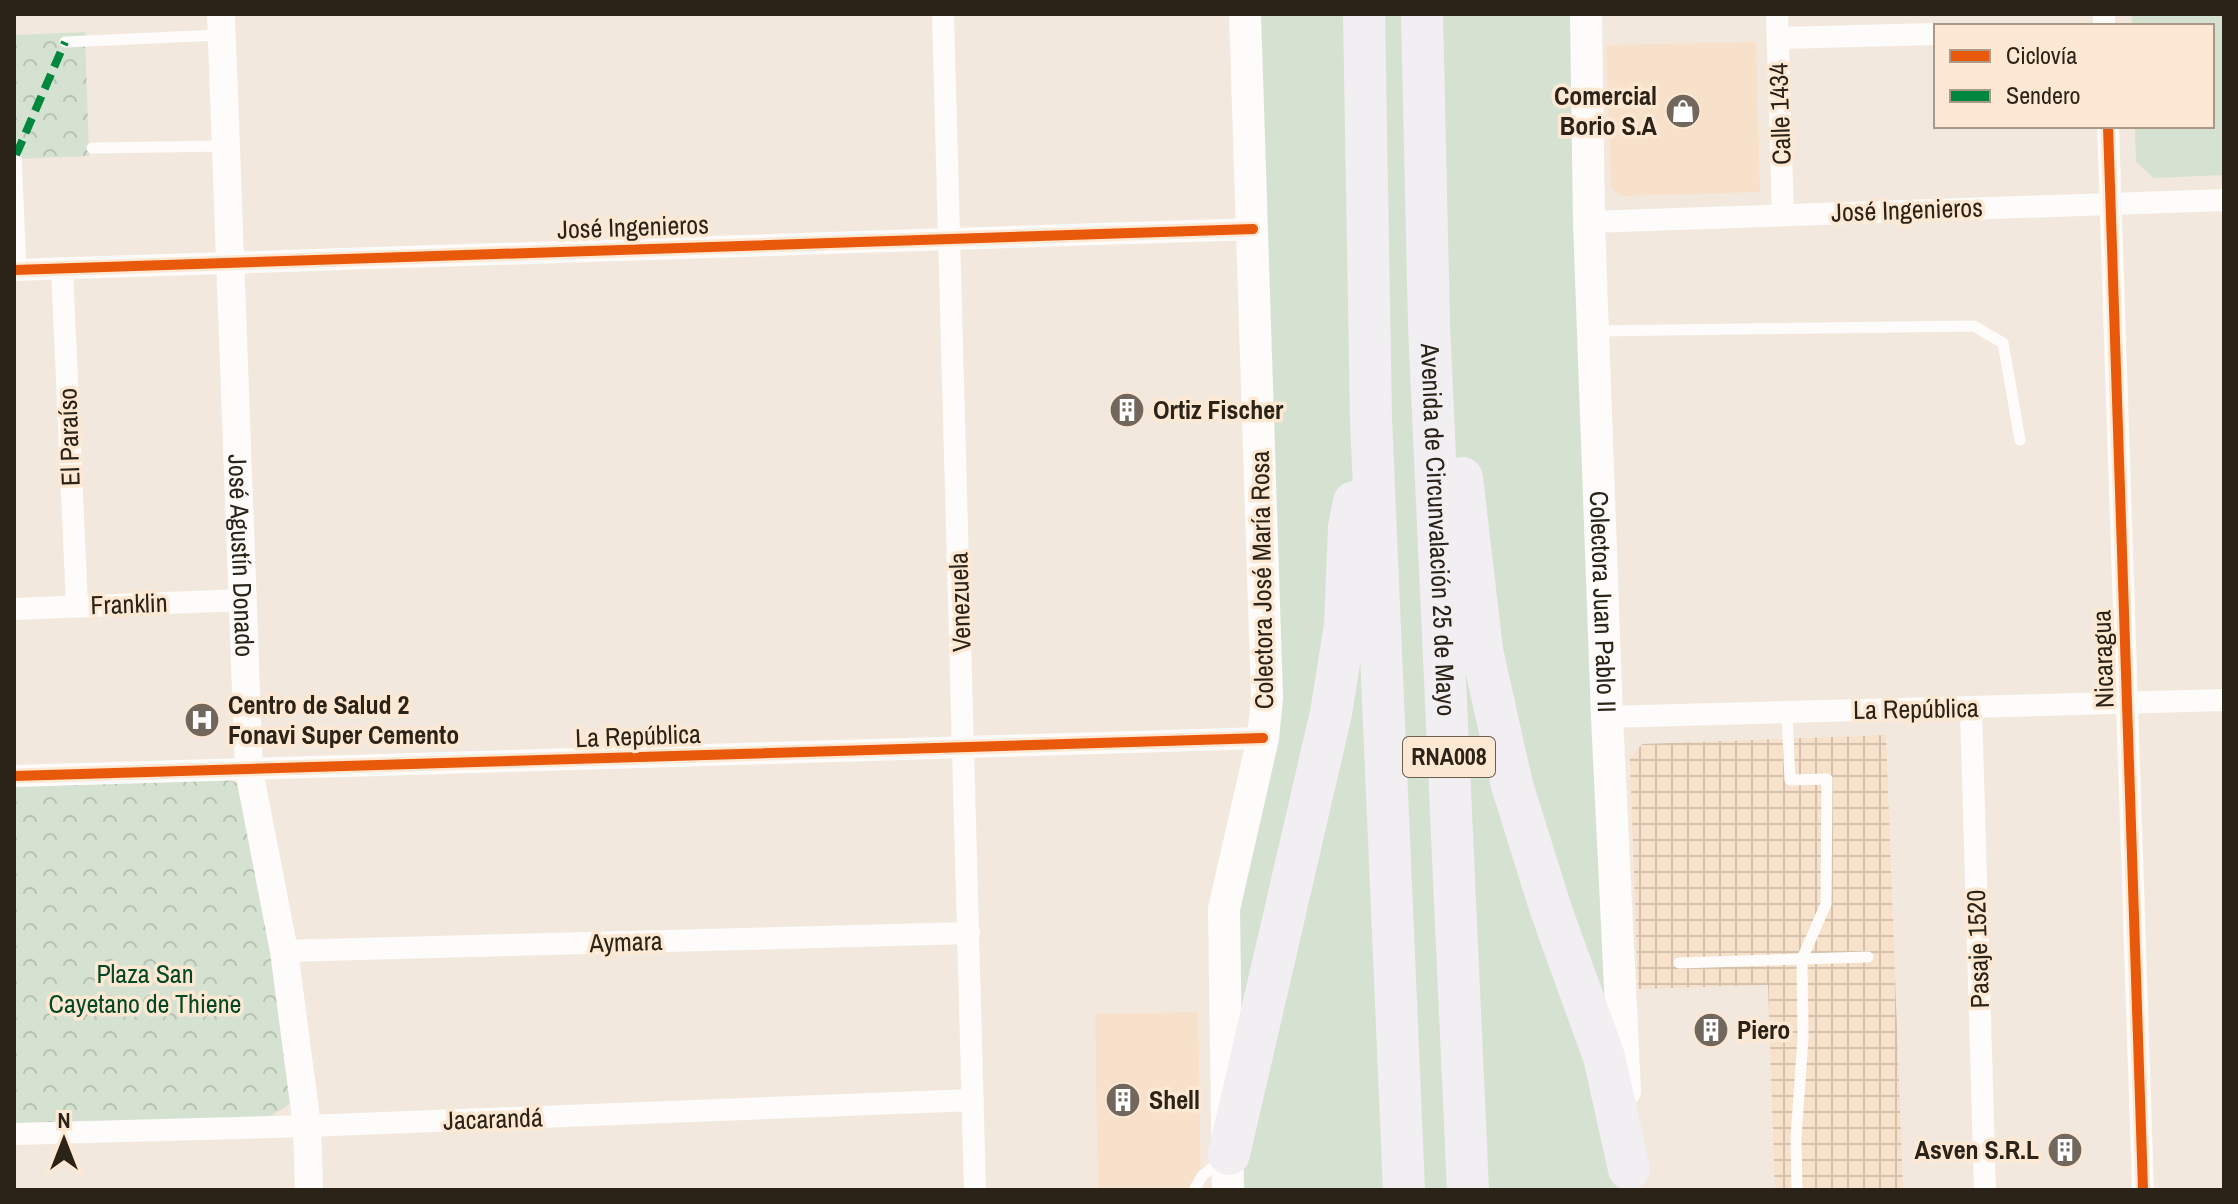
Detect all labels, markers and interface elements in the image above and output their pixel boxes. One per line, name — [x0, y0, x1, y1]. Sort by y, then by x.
legend — [1934, 24, 2214, 128]
text: Ciclovía — [2006, 39, 2077, 71]
street label: Calle 1434 — [1760, 62, 1799, 166]
place label: Comercial Borio S.A — [1554, 78, 1658, 143]
text: Sendero — [2006, 79, 2080, 111]
shop icon: Comercial Borio S.A — [1664, 92, 1702, 130]
street label: José Ingenieros — [1831, 189, 1983, 230]
street label: José Ingenieros — [557, 206, 709, 247]
street label: Avenida de Circunvalación 25 de Mayo — [1413, 341, 1465, 717]
street label: El Paraíso — [49, 387, 88, 487]
building icon: Ortiz Fischer — [1108, 391, 1146, 429]
place label: Ortiz Fischer — [1153, 392, 1284, 427]
street label: Colectora José María Rosa — [1242, 450, 1281, 709]
street label: José Agustín Donado — [220, 454, 263, 658]
street label: Colectora Juan Pablo II — [1582, 490, 1625, 713]
street label: Venezuela — [940, 552, 979, 652]
street label: Franklin — [90, 585, 168, 622]
street label: Nicaragua — [2083, 609, 2122, 709]
place label: Centro de Salud 2 Fonavi Super Cemento — [228, 687, 459, 752]
street label: La República — [1853, 690, 1979, 727]
hospital icon: Centro de Salud 2 Fonavi Super Cemento — [183, 701, 221, 739]
street label: La República — [575, 716, 702, 755]
road number: RNA008 — [1403, 737, 1495, 777]
street label: Pasaje 1520 — [1958, 889, 1997, 1009]
street label: Aymara — [588, 923, 663, 960]
park label: Plaza San Cayetano de Thiene — [49, 956, 241, 1021]
building icon: Piero — [1692, 1011, 1730, 1049]
place label: Piero — [1737, 1012, 1790, 1047]
building icon: Shell — [1104, 1081, 1142, 1119]
place label: Shell — [1149, 1082, 1200, 1117]
street label: Jacarandá — [443, 1099, 543, 1138]
north arrow — [24, 1100, 104, 1180]
text: N — [57, 1105, 71, 1135]
building icon: Asven S.R.L — [2046, 1131, 2084, 1169]
place label: Asven S.R.L — [1915, 1132, 2039, 1167]

